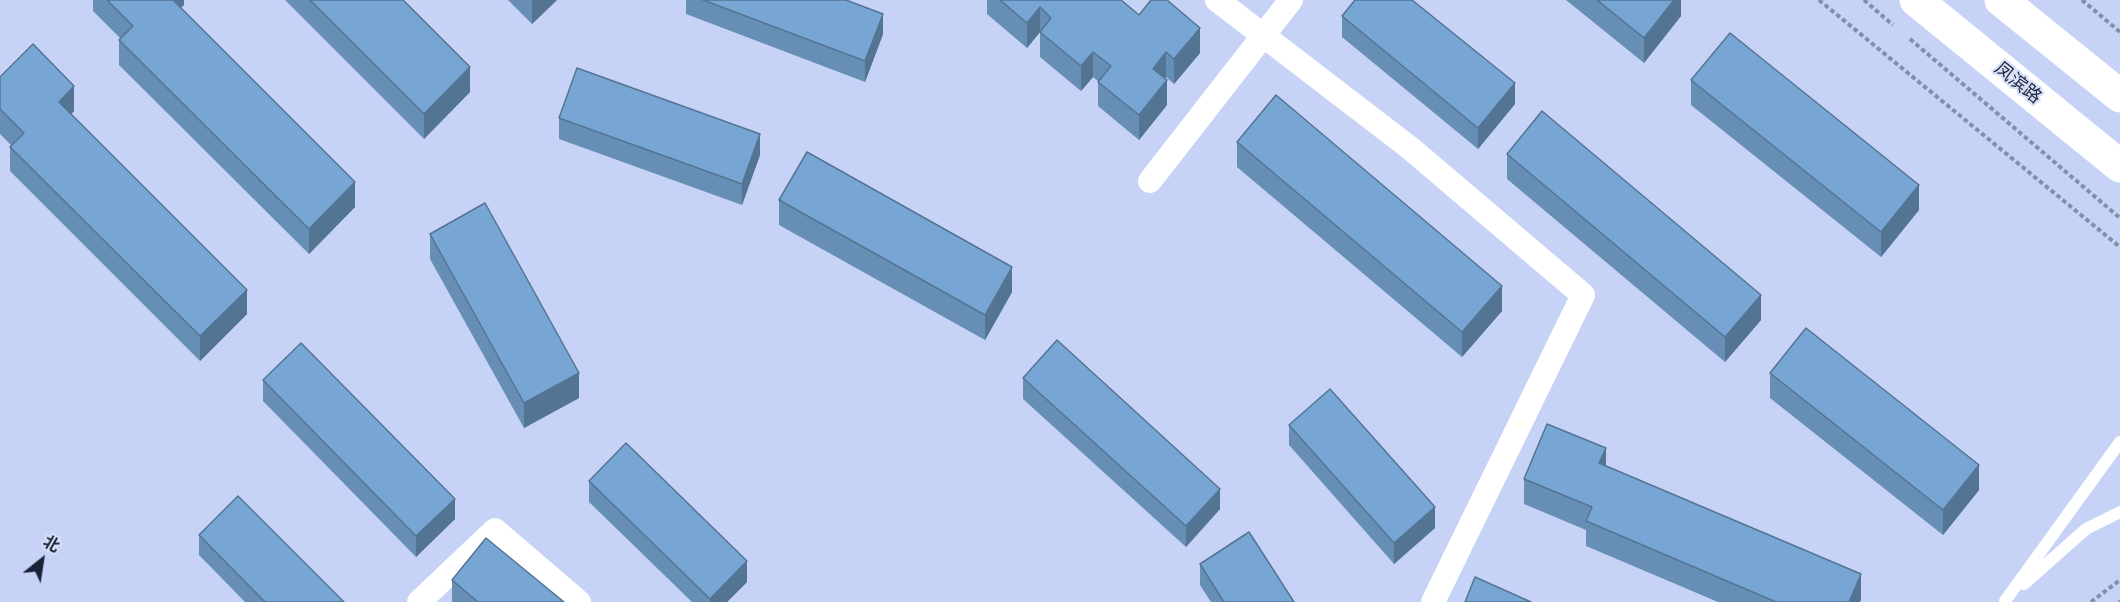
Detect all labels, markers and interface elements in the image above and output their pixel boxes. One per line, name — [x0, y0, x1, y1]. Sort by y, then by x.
street label: 凤滨路 — [1990, 58, 2046, 108]
north arrow — [12, 530, 72, 590]
text: 北 — [40, 533, 62, 555]

